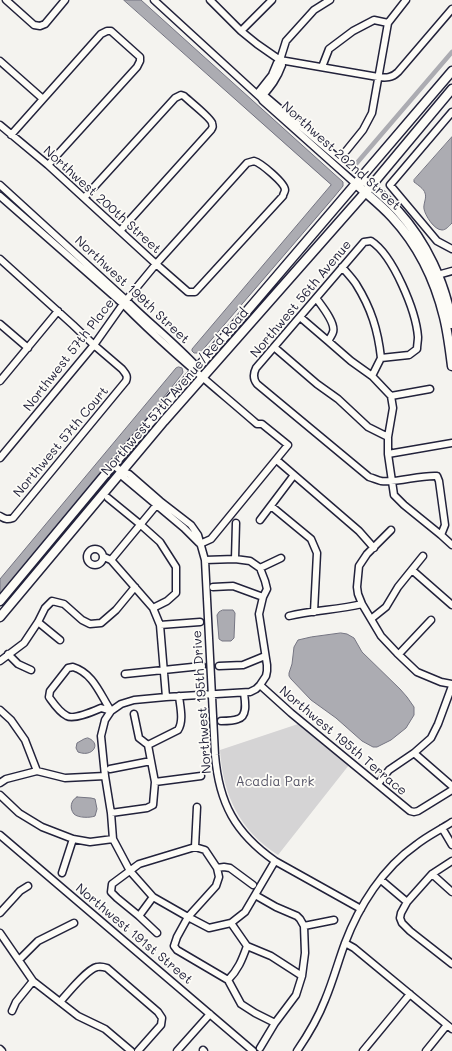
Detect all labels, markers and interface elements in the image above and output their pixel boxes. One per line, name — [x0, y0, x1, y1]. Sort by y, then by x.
street label: Northwest 202nd Street — [278, 98, 404, 214]
street label: Northwest 200th Street — [40, 143, 164, 257]
street label: Northwest 199th Street — [71, 233, 193, 347]
street label: Northwest 56th Avenue — [247, 237, 355, 361]
street label: Northwest 57th Place — [20, 296, 118, 414]
street label: Northwest 57th Avenue/Red Road — [98, 305, 252, 479]
street label: Northwest 57th Court — [10, 384, 112, 500]
street label: Northwest 195th Drive — [189, 630, 215, 774]
street label: Northwest 195th Terrace — [276, 683, 410, 799]
park label: Acadia Park — [236, 774, 314, 790]
street label: Northwest 191st Street — [72, 880, 196, 988]

